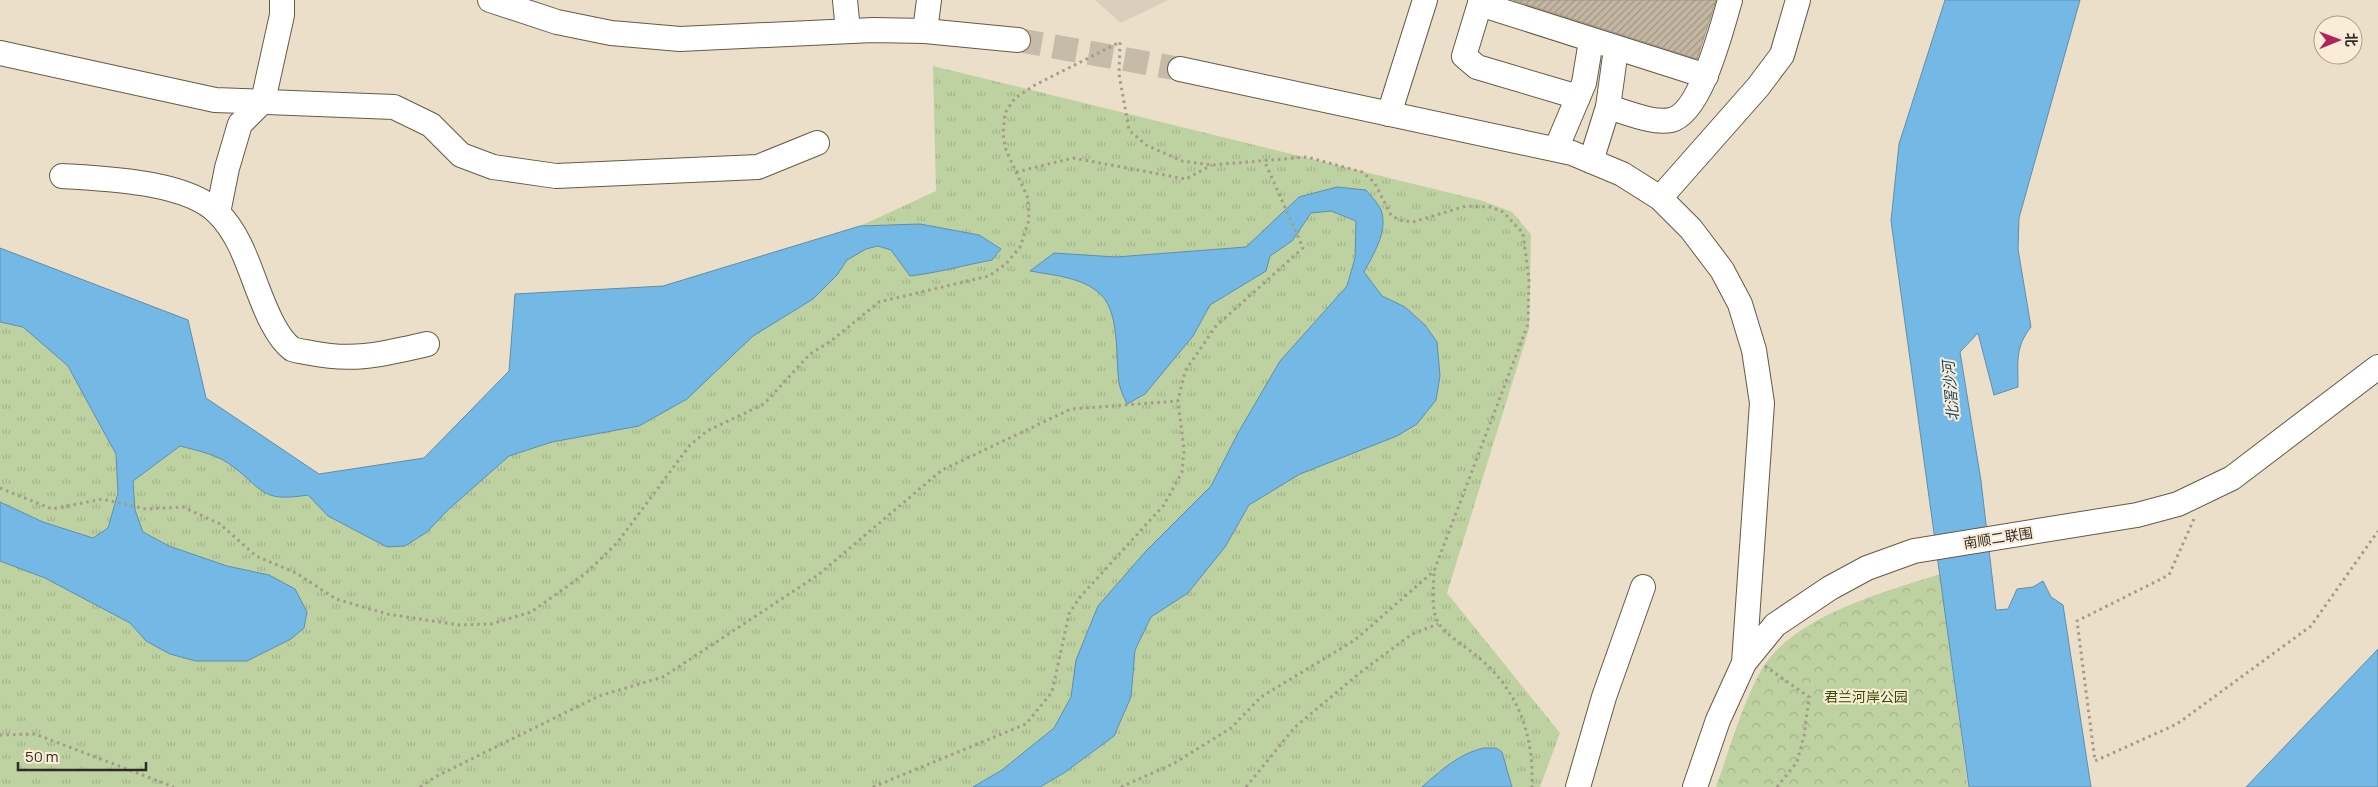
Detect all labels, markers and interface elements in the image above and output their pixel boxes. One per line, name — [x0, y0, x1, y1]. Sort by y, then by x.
north arrow — [2313, 15, 2363, 65]
text: 北 — [2342, 33, 2361, 47]
water label: 北滘沙河 — [1937, 357, 1964, 422]
street label: 南顺二联围 — [1962, 523, 2034, 552]
park label: 君兰河岸公园 — [1824, 687, 1908, 706]
scale bar — [18, 740, 145, 772]
text: 50 m — [25, 746, 59, 767]

